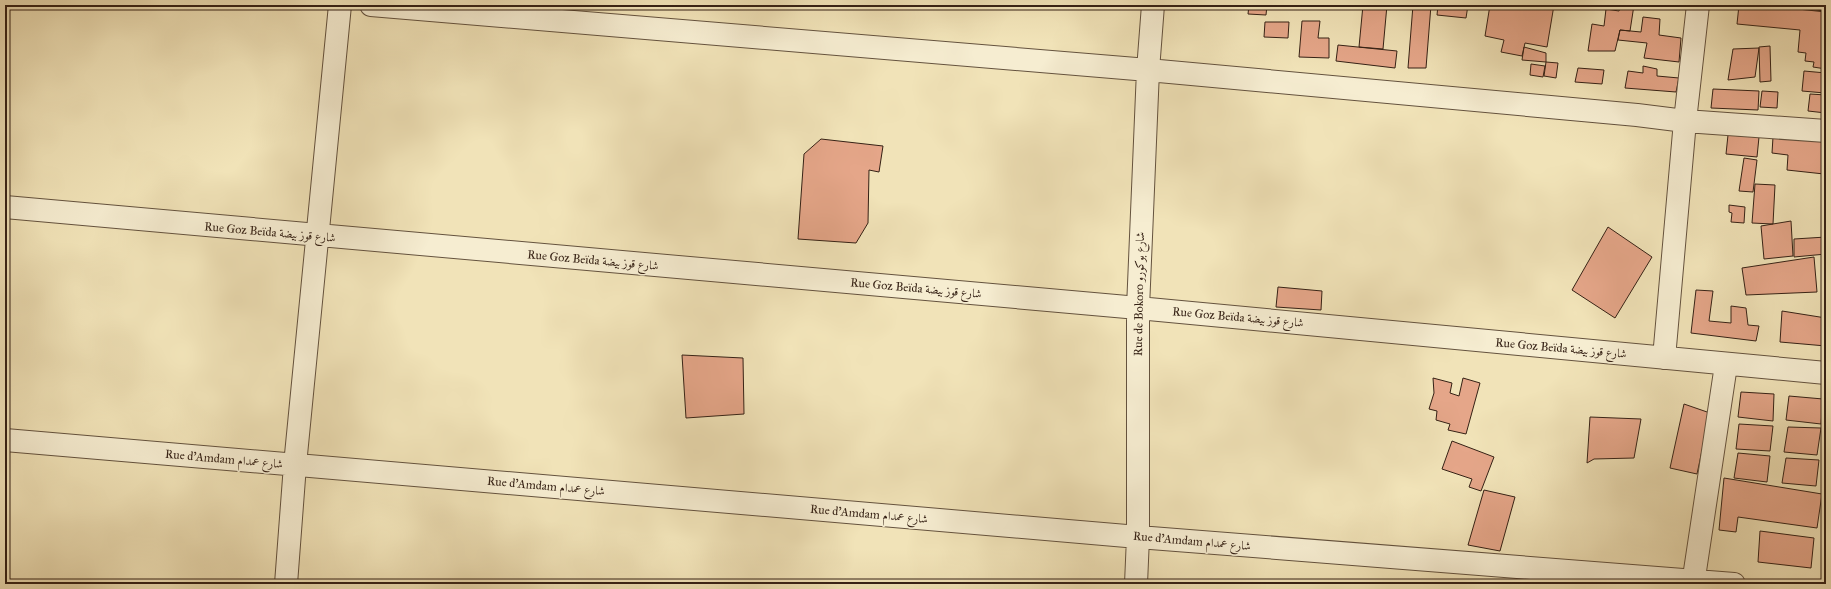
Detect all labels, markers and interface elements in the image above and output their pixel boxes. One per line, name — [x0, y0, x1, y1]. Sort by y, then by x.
street label: Rue Goz Beïda شارع قوز بيضة — [203, 219, 336, 249]
street label: Rue de Bokoro شارع بوكورو — [1131, 232, 1151, 356]
street label: Rue Goz Beïda شارع قوز بيضة — [526, 247, 659, 277]
street label: Rue Goz Beïda شارع قوز بيضة — [849, 275, 982, 305]
street label: Rue Goz Beïda شارع قوز بيضة — [1171, 304, 1304, 334]
street label: Rue Goz Beïda شارع قوز بيضة — [1494, 335, 1627, 365]
street label: Rue d'Amdam شارع عمدام — [164, 447, 284, 475]
street label: Rue d'Amdam شارع عمدام — [486, 474, 606, 502]
street label: Rue d'Amdam شارع عمدام — [809, 502, 929, 530]
street label: Rue d'Amdam شارع عمدام — [1132, 529, 1252, 557]

